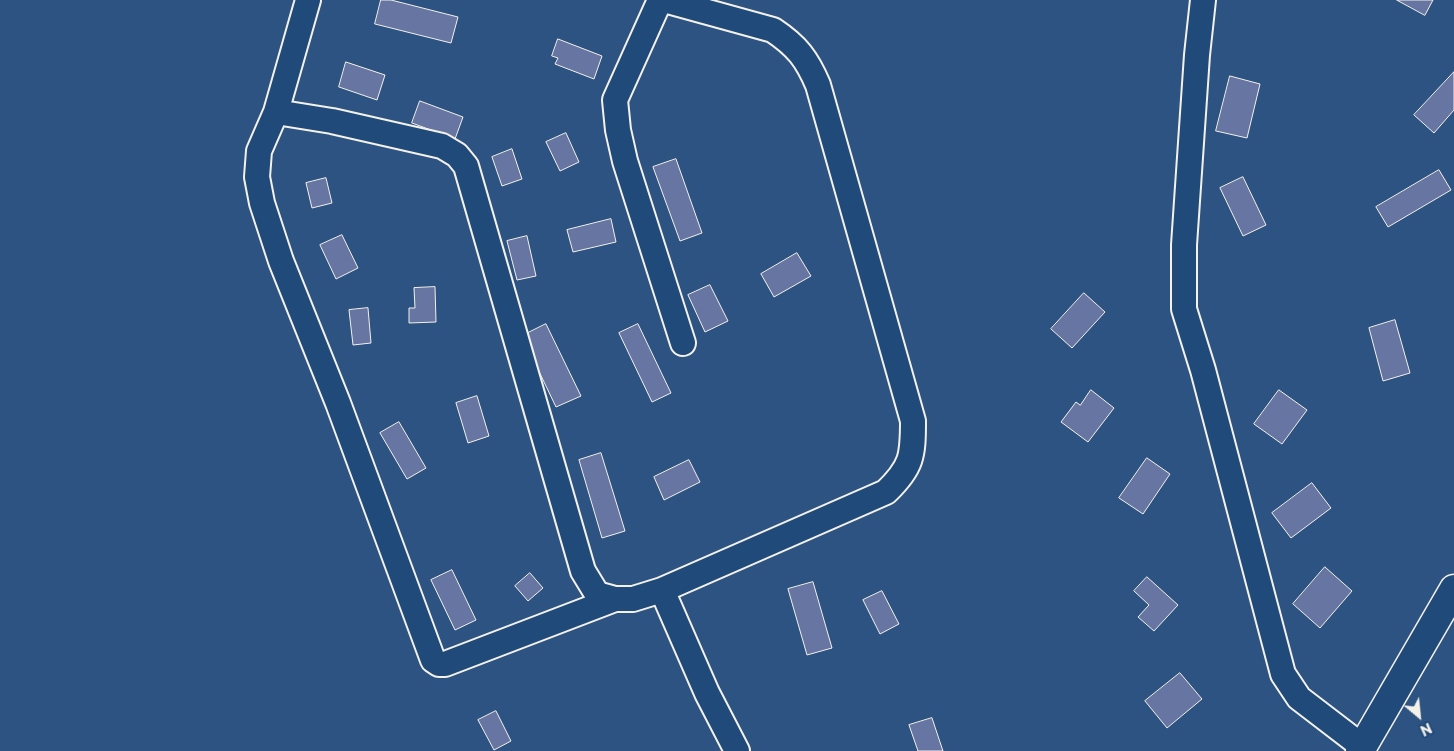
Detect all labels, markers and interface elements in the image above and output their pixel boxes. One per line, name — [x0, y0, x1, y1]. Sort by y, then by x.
north arrow — [1394, 691, 1444, 741]
text: N — [1416, 718, 1436, 742]

